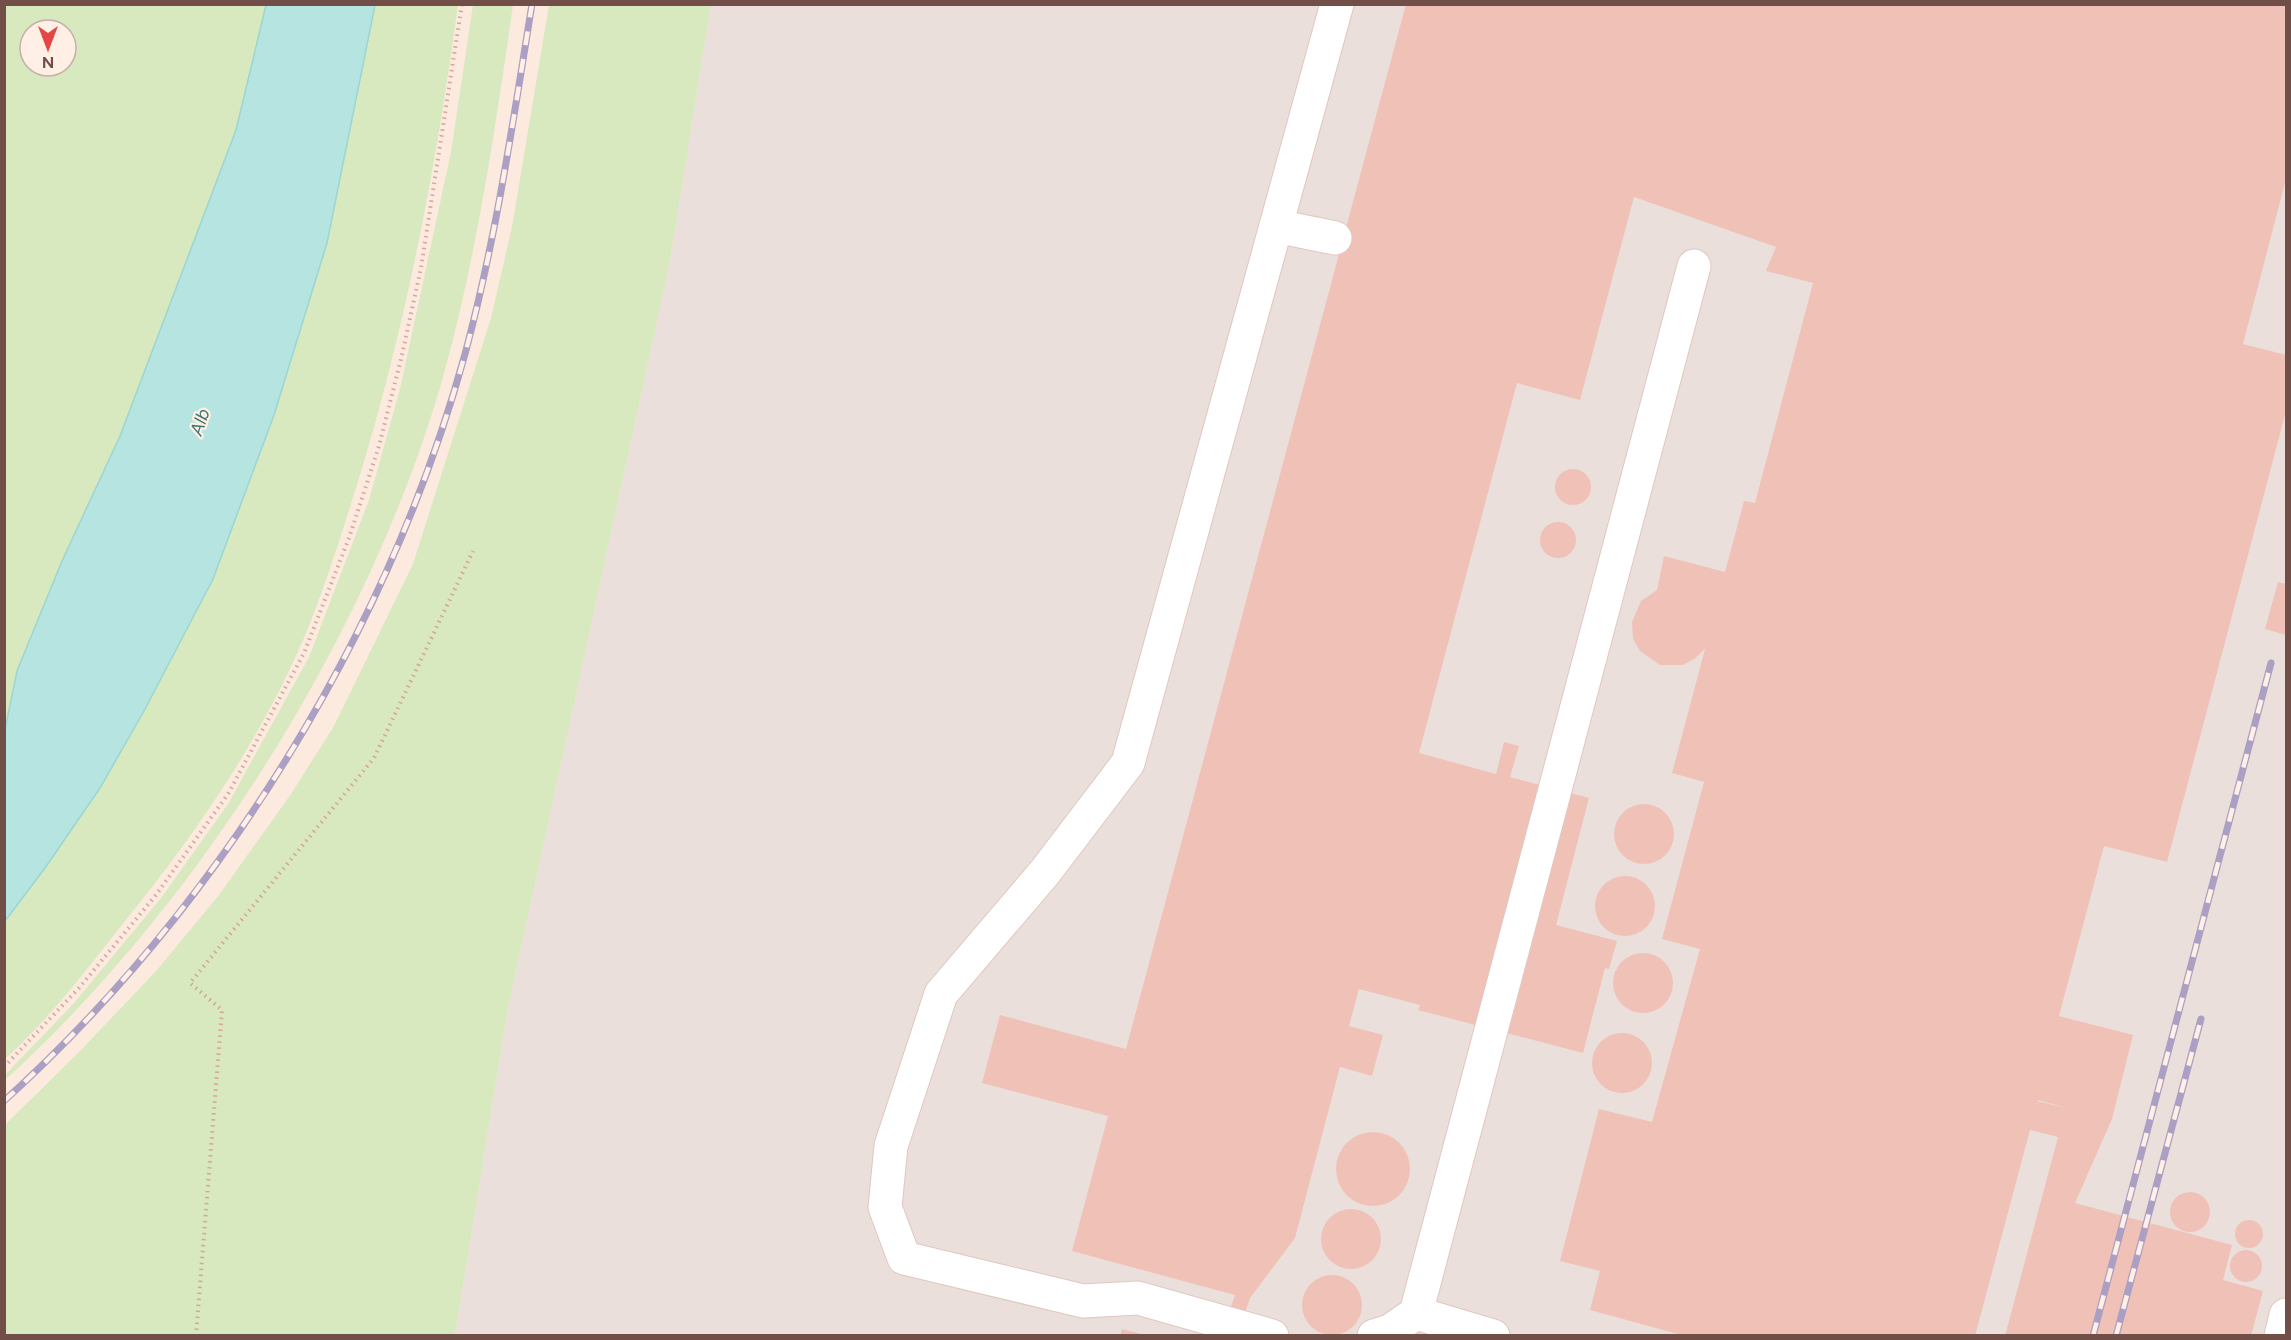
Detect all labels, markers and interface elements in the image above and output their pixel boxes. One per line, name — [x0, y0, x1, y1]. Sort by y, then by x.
north arrow — [18, 18, 78, 78]
text: N — [42, 53, 54, 72]
water label: Alb — [185, 406, 215, 439]

